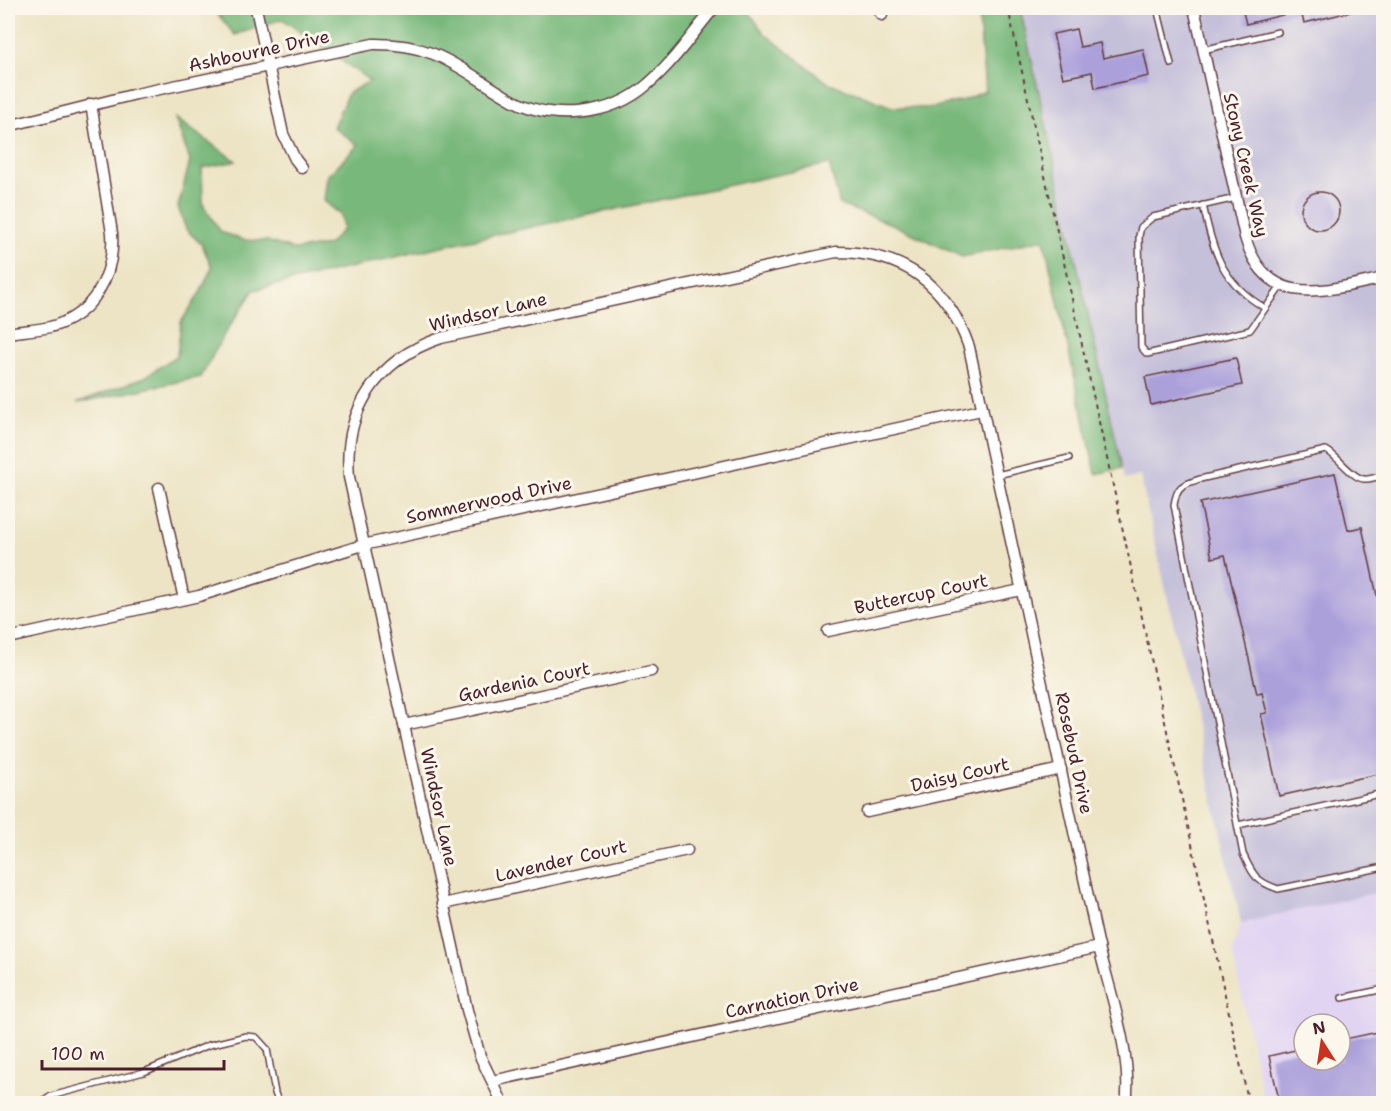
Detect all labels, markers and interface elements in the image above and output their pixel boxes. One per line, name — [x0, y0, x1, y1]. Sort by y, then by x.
street label: Ashbourne Drive — [186, 24, 332, 78]
street label: Stony Creek Way — [1218, 90, 1274, 240]
street label: Windsor Lane — [427, 287, 549, 337]
street label: Sommerwood Drive — [404, 471, 574, 529]
street label: Buttercup Court — [852, 568, 990, 620]
street label: Gardenia Court — [456, 656, 592, 708]
street label: Rosebud Drive — [1049, 690, 1099, 816]
street label: Windsor Lane — [415, 746, 463, 868]
street label: Daisy Court — [909, 752, 1012, 798]
street label: Lavender Court — [493, 834, 629, 888]
street label: Carnation Drive — [723, 972, 861, 1024]
north arrow — [1292, 1012, 1352, 1072]
text: N — [1311, 1016, 1327, 1039]
scale bar — [42, 1033, 224, 1071]
text: 100 m — [51, 1042, 105, 1066]

